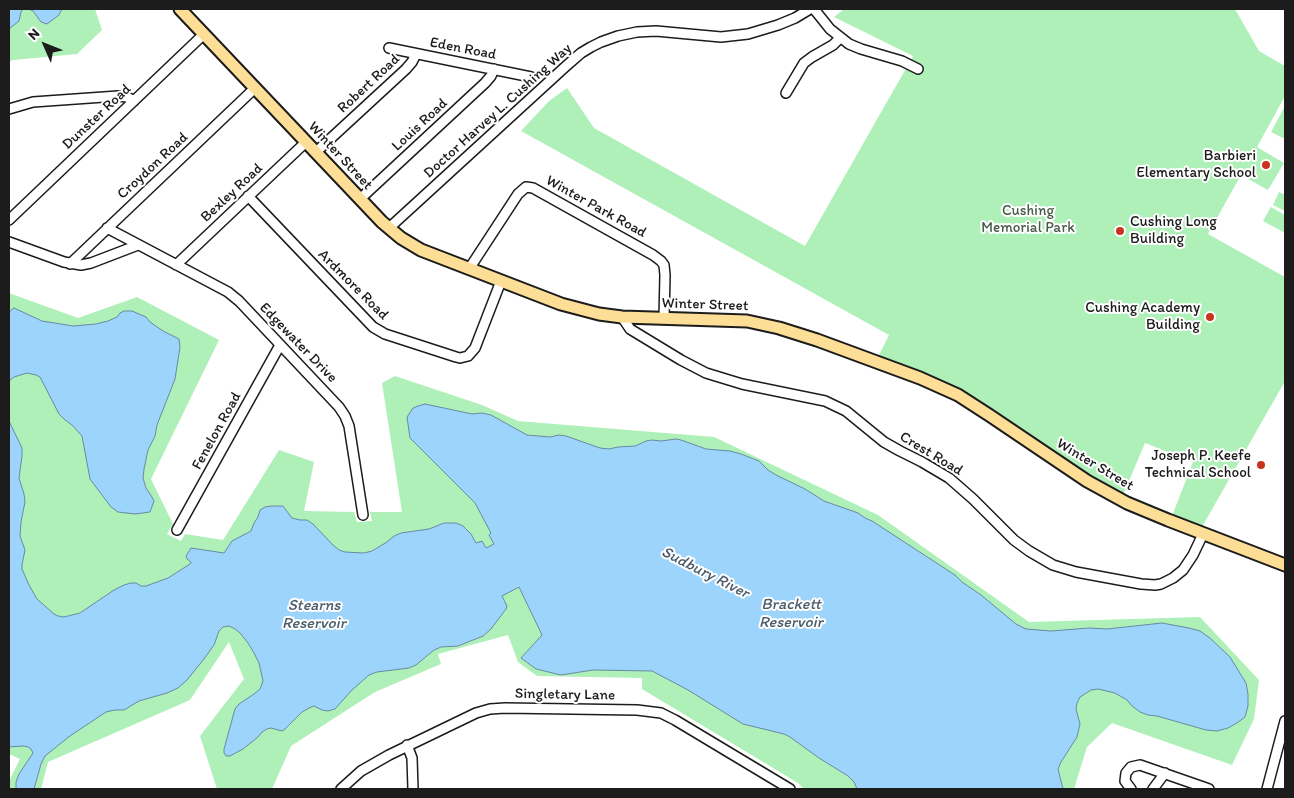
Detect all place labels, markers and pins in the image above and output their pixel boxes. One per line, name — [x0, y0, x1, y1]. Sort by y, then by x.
place label: Barbieri Elementary School — [1136, 147, 1256, 182]
marker: Barbieri Elementary School — [1260, 159, 1272, 171]
place label: Cushing Long Building — [1130, 213, 1217, 248]
marker: Cushing Long Building — [1114, 225, 1126, 237]
place label: Cushing Academy Building — [1085, 299, 1200, 334]
marker: Cushing Academy Building — [1204, 311, 1216, 323]
place label: Joseph P. Keefe Technical School — [1145, 447, 1251, 482]
marker: Joseph P. Keefe Technical School — [1255, 459, 1267, 471]

